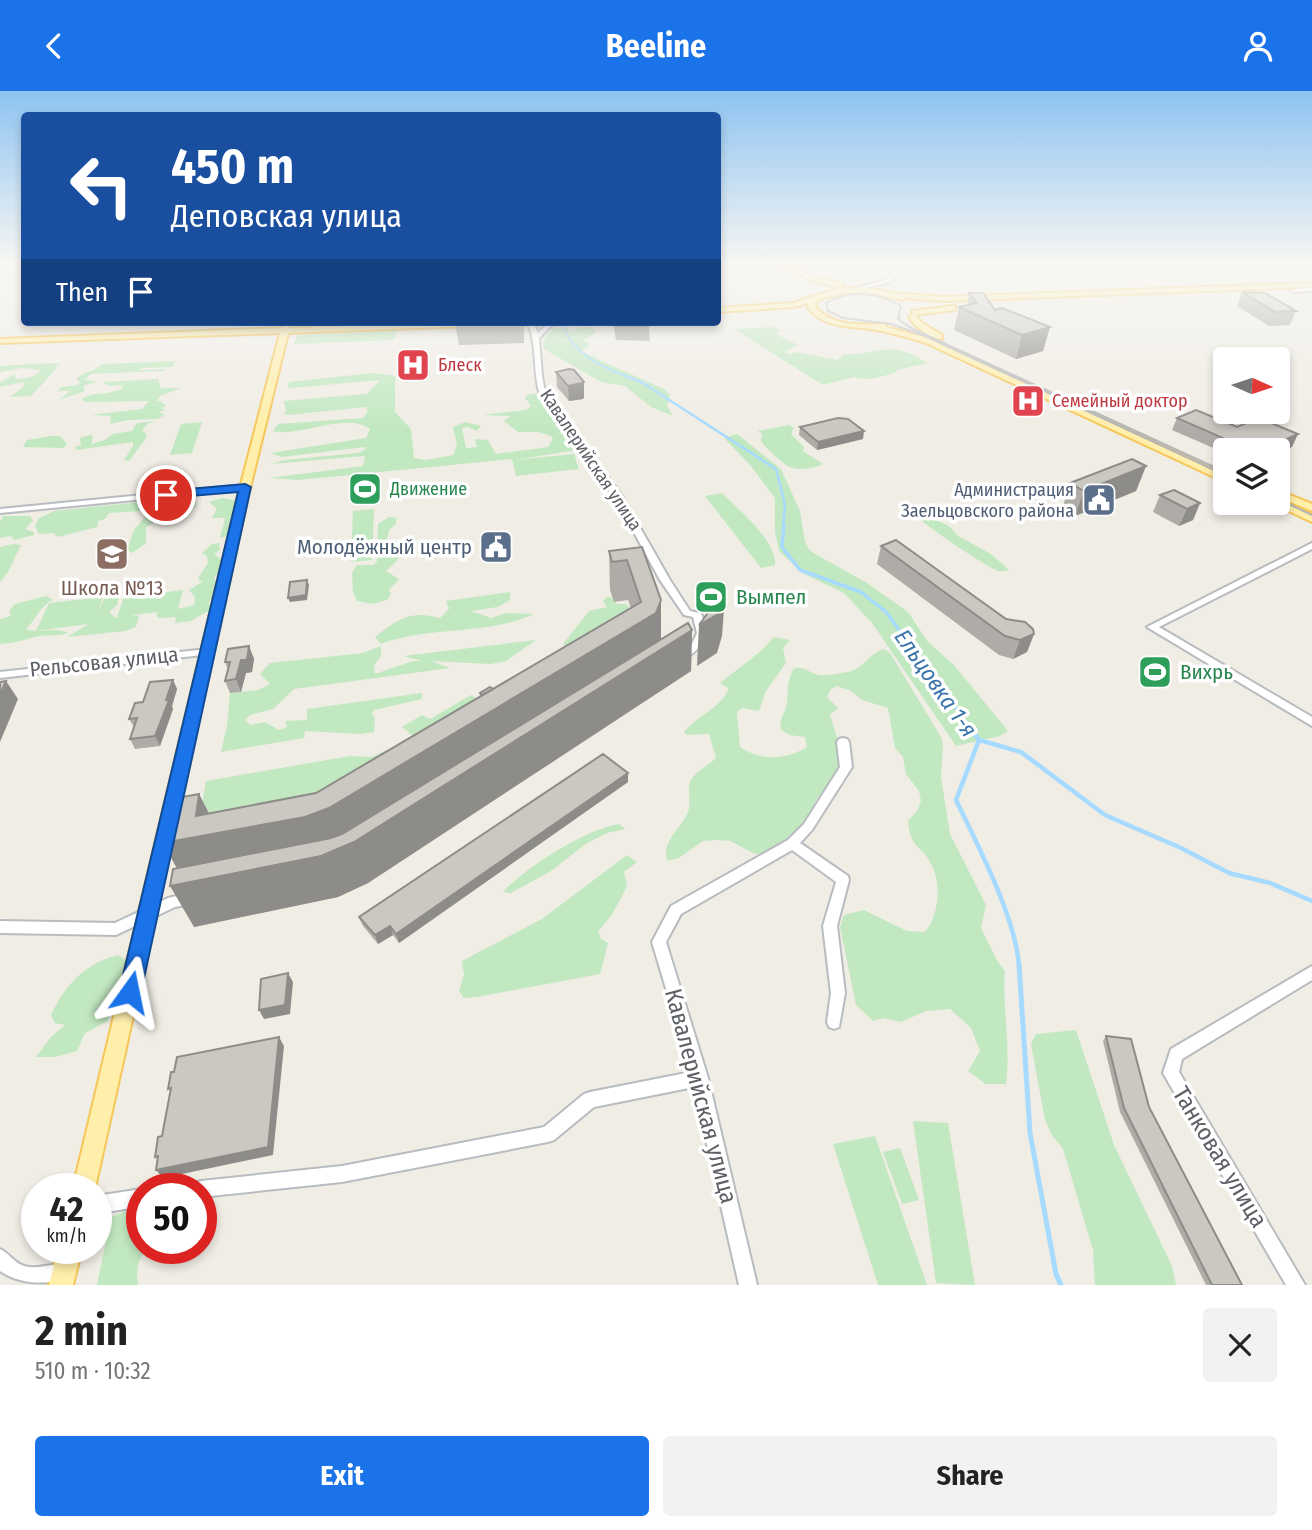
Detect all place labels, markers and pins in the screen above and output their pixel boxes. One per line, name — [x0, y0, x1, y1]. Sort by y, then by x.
hospital icon: Блеск — [394, 346, 432, 384]
place label: Блеск — [438, 354, 482, 376]
hospital icon: Семейный доктор — [1009, 382, 1047, 420]
place label: Семейный доктор — [1052, 390, 1188, 412]
pin — [136, 465, 196, 525]
sports icon: Движение — [346, 470, 384, 508]
place label: Движение — [389, 478, 467, 500]
place label: Администрация Заельцовского района — [901, 479, 1074, 522]
public building icon: Администрация Заельцовского района — [1080, 481, 1118, 519]
public building icon: Молодёжный центр — [477, 528, 515, 566]
place label: Молодёжный центр — [297, 534, 472, 560]
school or university icon: Школа №13 — [93, 535, 131, 573]
place label: Школа №13 — [61, 575, 163, 601]
sports icon: Вымпел — [692, 578, 730, 616]
place label: Вымпел — [736, 584, 806, 610]
sports icon: Вихрь — [1136, 653, 1174, 691]
place label: Вихрь — [1180, 659, 1233, 685]

